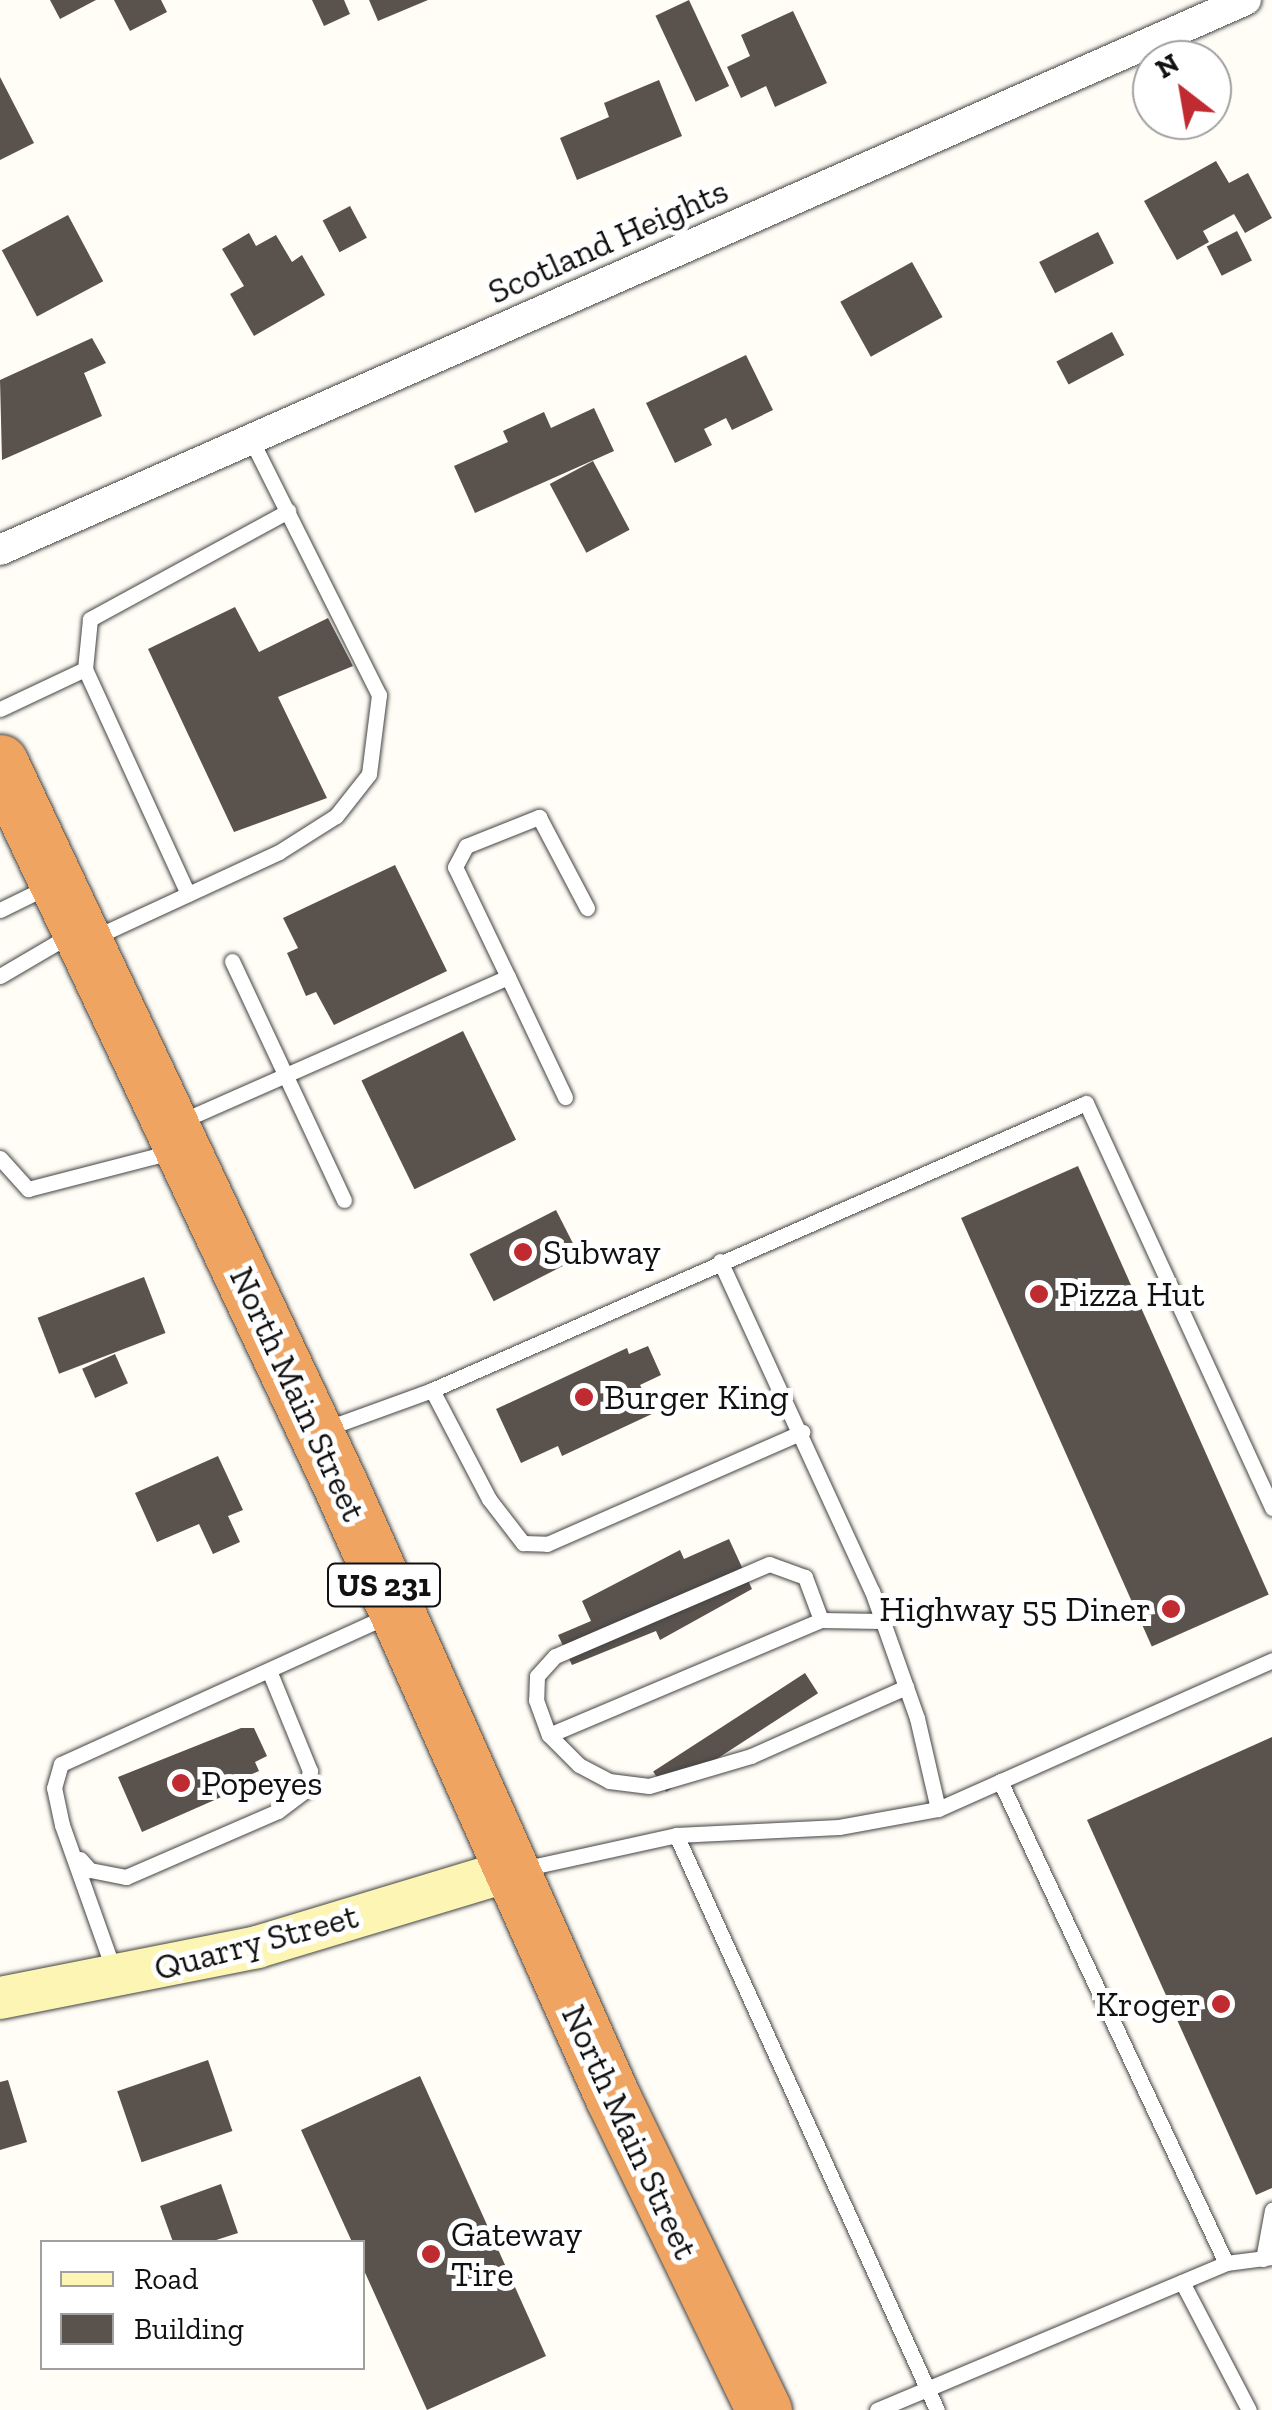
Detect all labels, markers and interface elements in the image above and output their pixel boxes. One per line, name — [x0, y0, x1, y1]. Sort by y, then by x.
north arrow — [1132, 40, 1232, 140]
text: N — [1150, 46, 1185, 85]
street label: Scotland Heights — [482, 169, 734, 313]
place label: Subway — [543, 1231, 661, 1273]
marker: Subway — [512, 1241, 534, 1263]
street label: North Main Street — [221, 1260, 375, 1528]
place label: Pizza Hut — [1059, 1273, 1205, 1315]
marker: Pizza Hut — [1028, 1283, 1050, 1305]
place label: Burger King — [604, 1376, 789, 1418]
marker: Burger King — [573, 1386, 595, 1408]
road number: US 231 — [326, 1558, 442, 1612]
place label: Highway 55 Diner — [878, 1588, 1151, 1630]
marker: Highway 55 Diner — [1160, 1598, 1182, 1620]
place label: Popeyes — [201, 1762, 323, 1804]
marker: Popeyes — [170, 1772, 192, 1794]
street label: Quarry Street — [149, 1895, 363, 1989]
place label: Kroger — [1096, 1983, 1201, 2025]
marker: Kroger — [1210, 1993, 1232, 2015]
street label: North Main Street — [553, 1998, 707, 2266]
place label: Gateway Tire — [451, 2213, 582, 2295]
legend — [40, 2240, 365, 2370]
marker: Gateway Tire — [420, 2243, 442, 2265]
text: Road — [134, 2261, 199, 2297]
text: Building — [134, 2311, 244, 2347]

